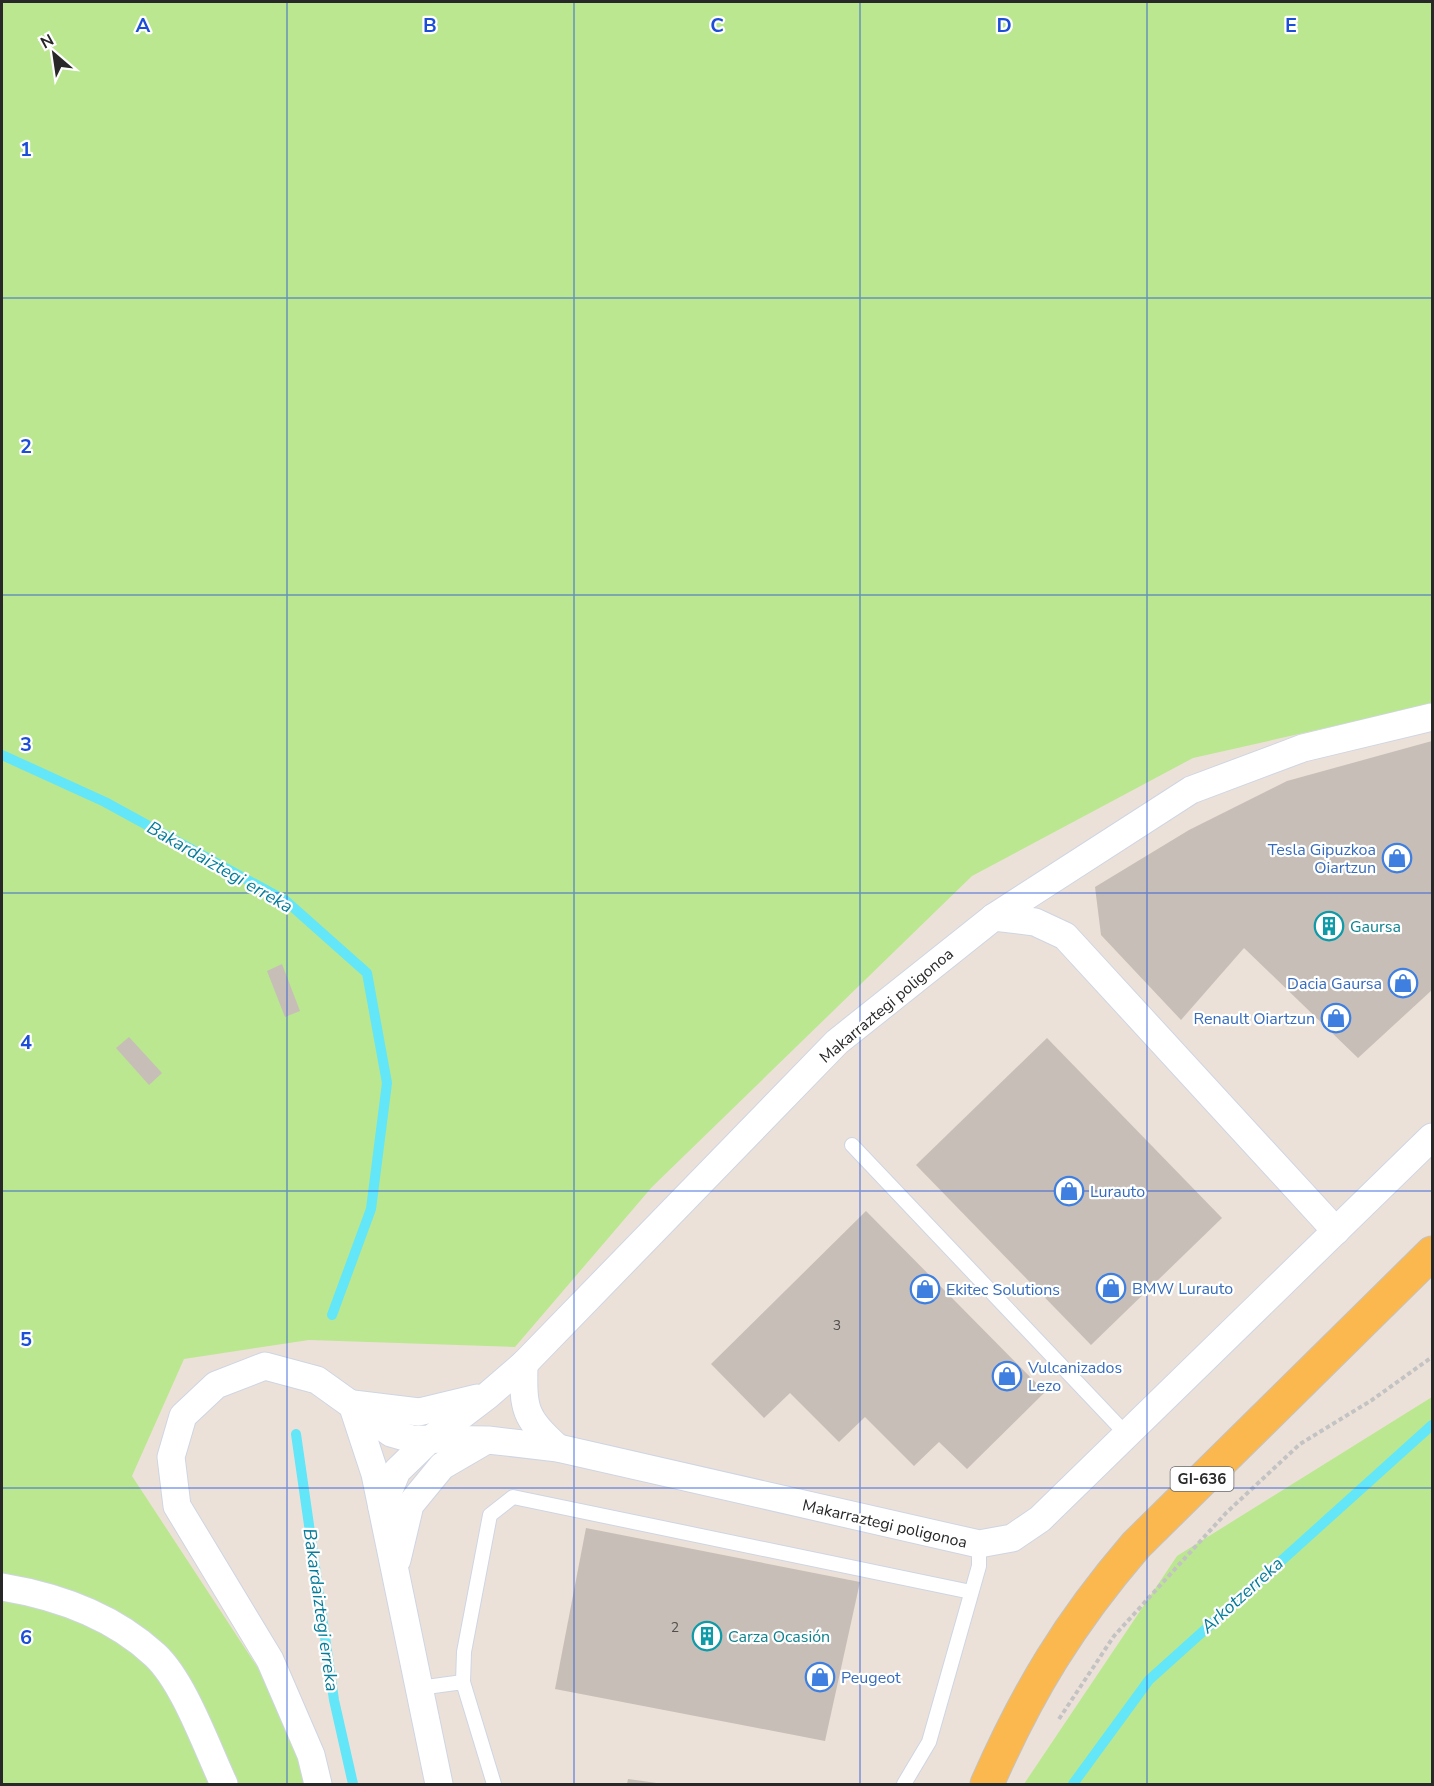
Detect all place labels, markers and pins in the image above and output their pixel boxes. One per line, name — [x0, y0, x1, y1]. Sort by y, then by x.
place label: Tesla Gipuzkoa Oiartzun — [1268, 839, 1376, 879]
shop icon: Tesla Gipuzkoa Oiartzun — [1381, 842, 1413, 874]
building icon: Gaursa — [1313, 910, 1345, 942]
place label: Gaursa — [1350, 916, 1401, 938]
shop icon: Dacia Gaursa — [1387, 967, 1419, 999]
place label: Dacia Gaursa — [1287, 973, 1382, 995]
shop icon: Renault Oiartzun — [1320, 1002, 1352, 1034]
place label: Renault Oiartzun — [1193, 1008, 1315, 1030]
shop icon: Lurauto — [1053, 1175, 1085, 1207]
place label: Lurauto — [1090, 1181, 1145, 1203]
shop icon: BMW Lurauto — [1095, 1272, 1127, 1304]
shop icon: Ekitec Solutions — [909, 1273, 941, 1305]
place label: BMW Lurauto — [1132, 1278, 1233, 1300]
place label: Ekitec Solutions — [946, 1279, 1060, 1301]
place label: Vulcanizados Lezo — [1027, 1357, 1122, 1397]
shop icon: Vulcanizados Lezo — [991, 1360, 1023, 1392]
building icon: Carza Ocasión — [691, 1620, 723, 1652]
place label: Carza Ocasión — [728, 1626, 830, 1648]
shop icon: Peugeot — [804, 1661, 836, 1693]
place label: Peugeot — [841, 1667, 901, 1689]

